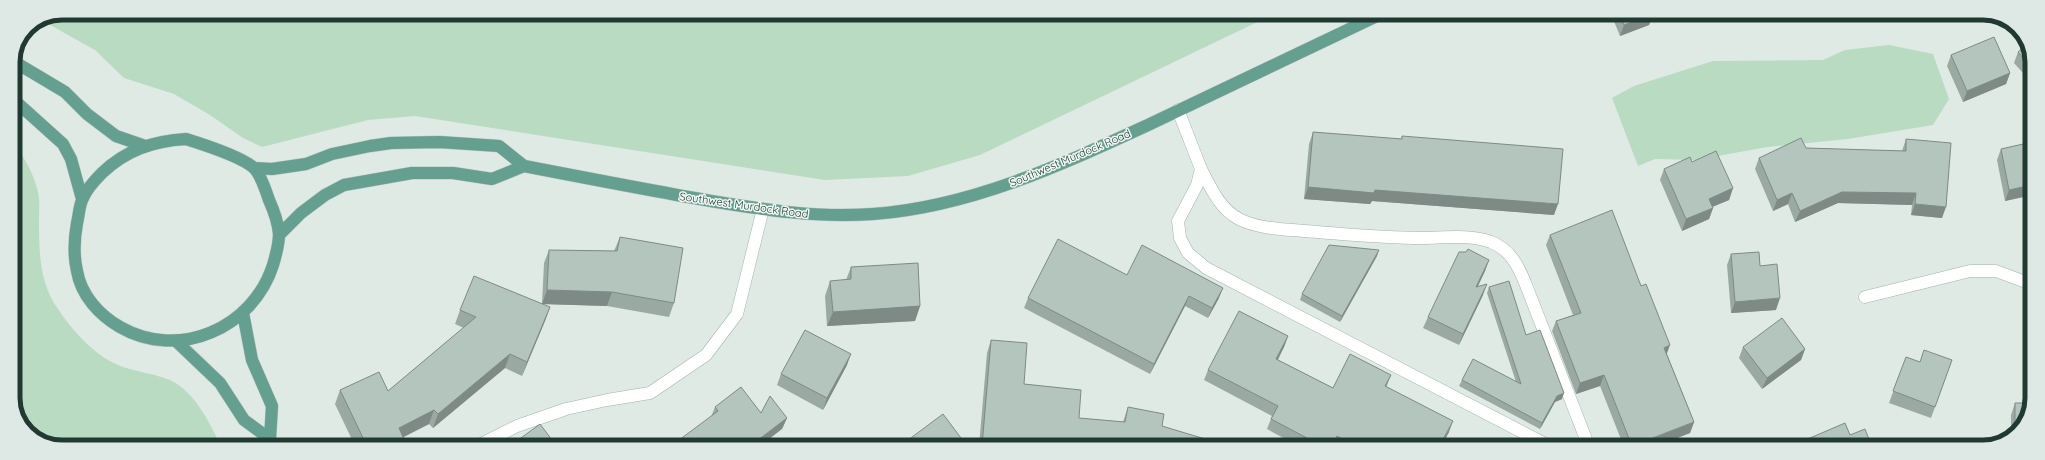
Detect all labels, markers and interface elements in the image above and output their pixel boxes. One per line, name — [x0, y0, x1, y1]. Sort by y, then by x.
street label: Southwest Murdock Road — [1007, 126, 1133, 190]
street label: Southwest Murdock Road — [679, 189, 809, 221]

